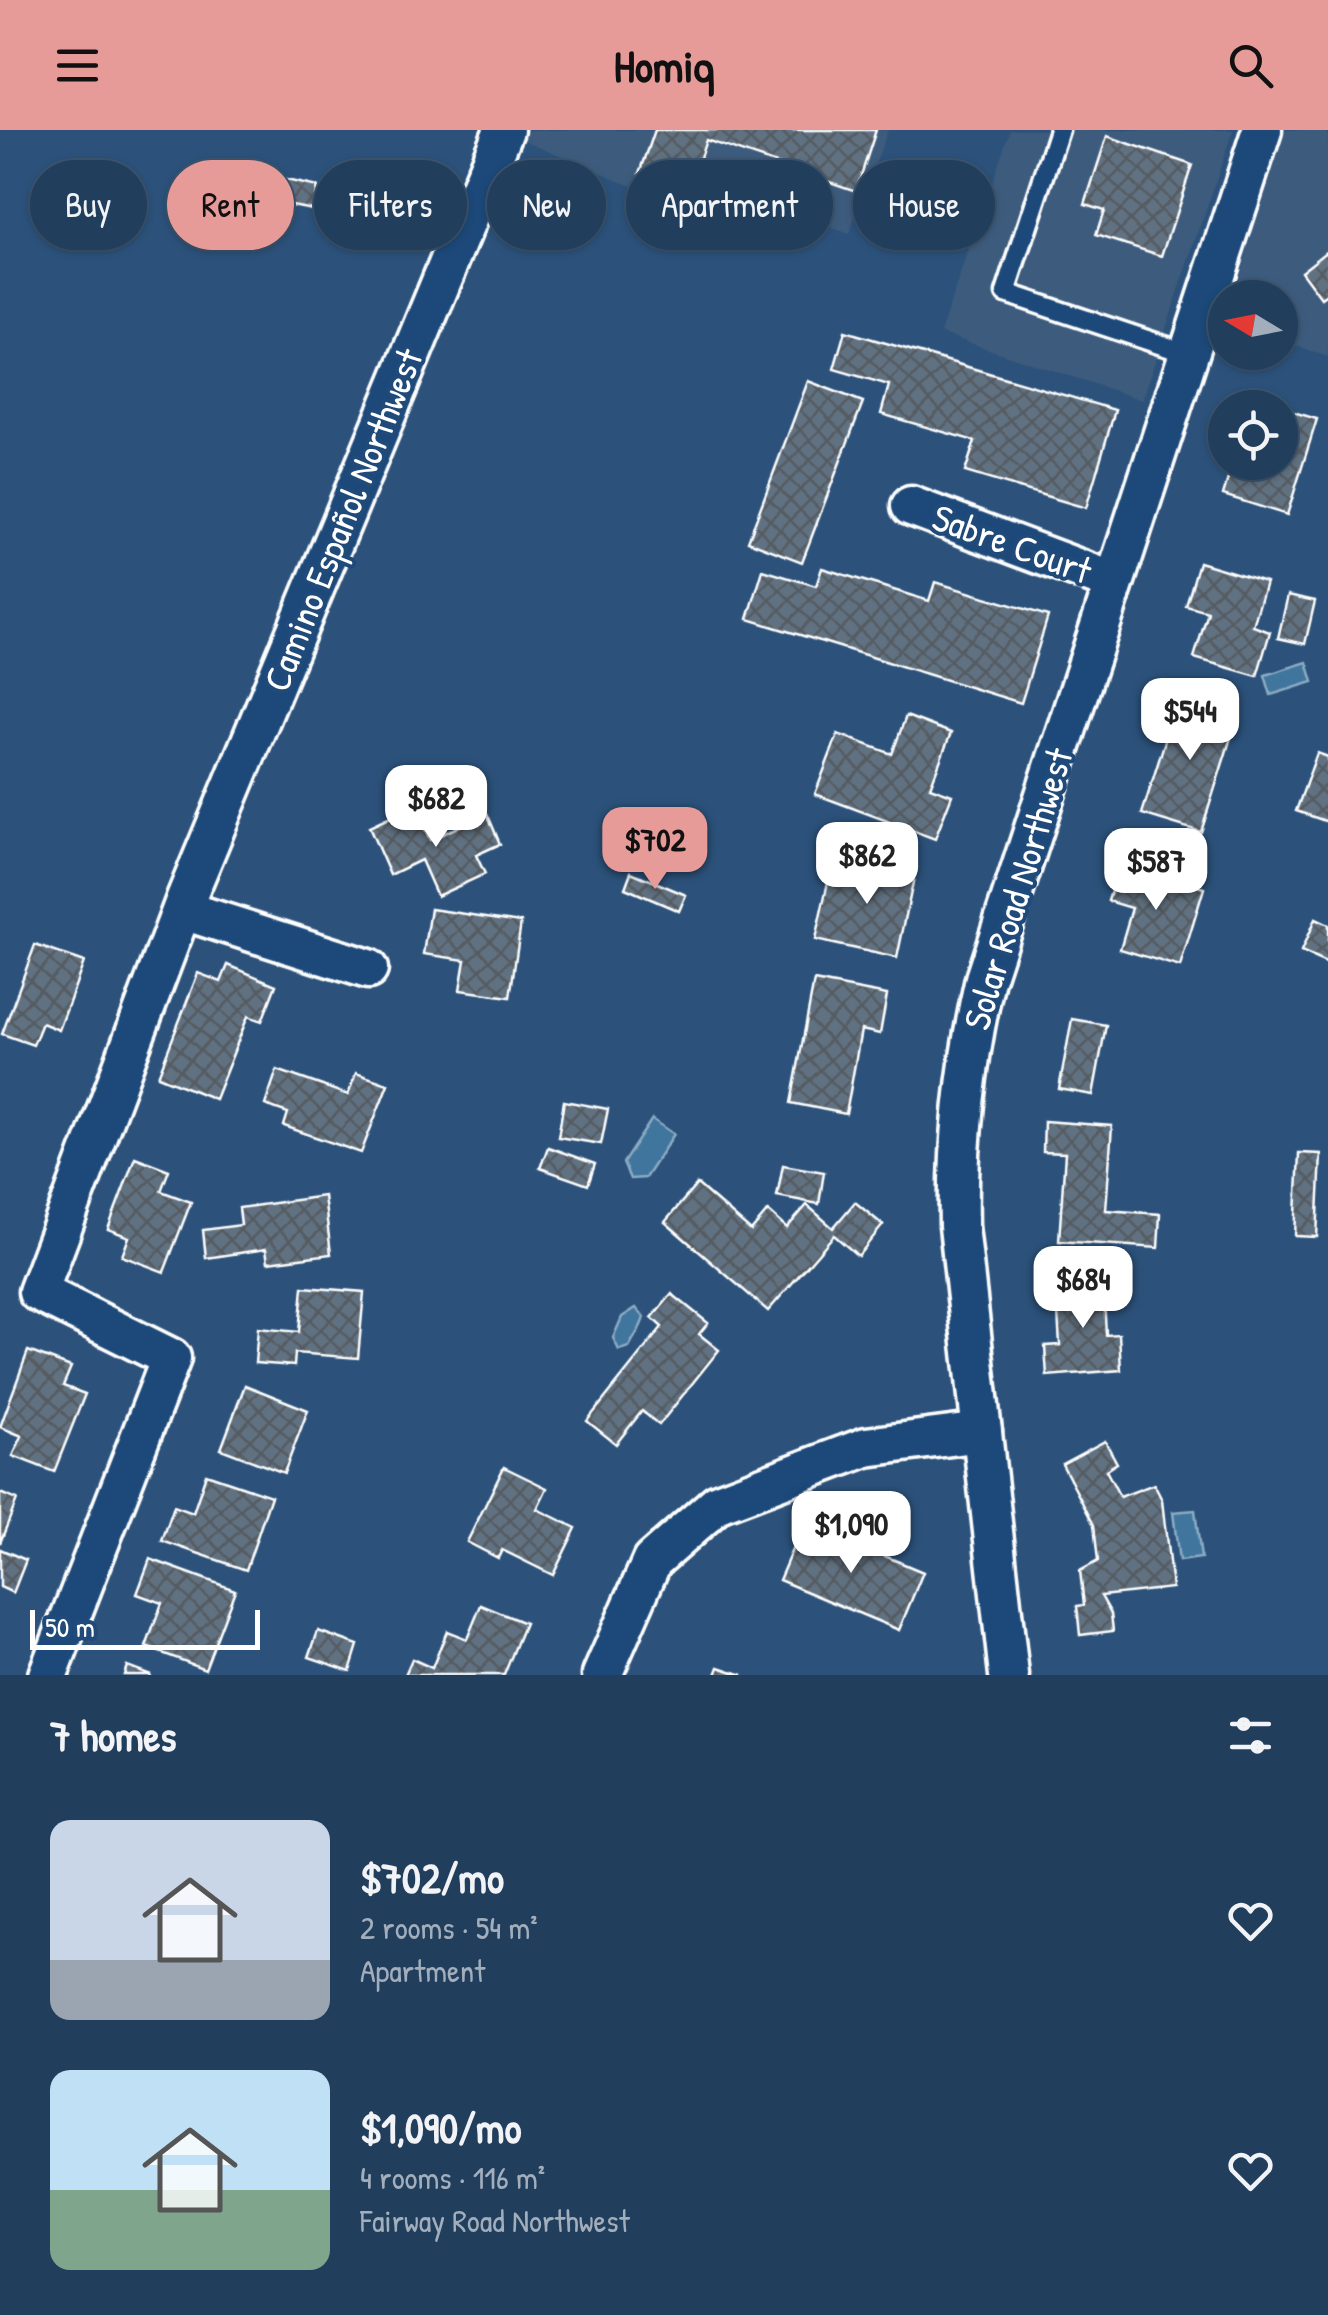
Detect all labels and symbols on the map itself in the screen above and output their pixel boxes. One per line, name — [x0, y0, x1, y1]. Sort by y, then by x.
north arrow — [1208, 280, 1298, 370]
street label: Camino Español Northwest — [250, 340, 435, 699]
street label: Sabre Court — [926, 490, 1100, 596]
pin: $544 — [1131, 678, 1249, 763]
street label: Solar Road Northwest — [950, 741, 1085, 1036]
pin: $682 — [377, 765, 495, 850]
pin: $702 — [596, 807, 714, 892]
pin: $862 — [808, 822, 926, 907]
pin: $587 — [1097, 828, 1215, 913]
pin: $684 — [1024, 1246, 1142, 1331]
pin: $1,090 — [770, 1491, 932, 1576]
scale bar — [30, 1605, 260, 1650]

